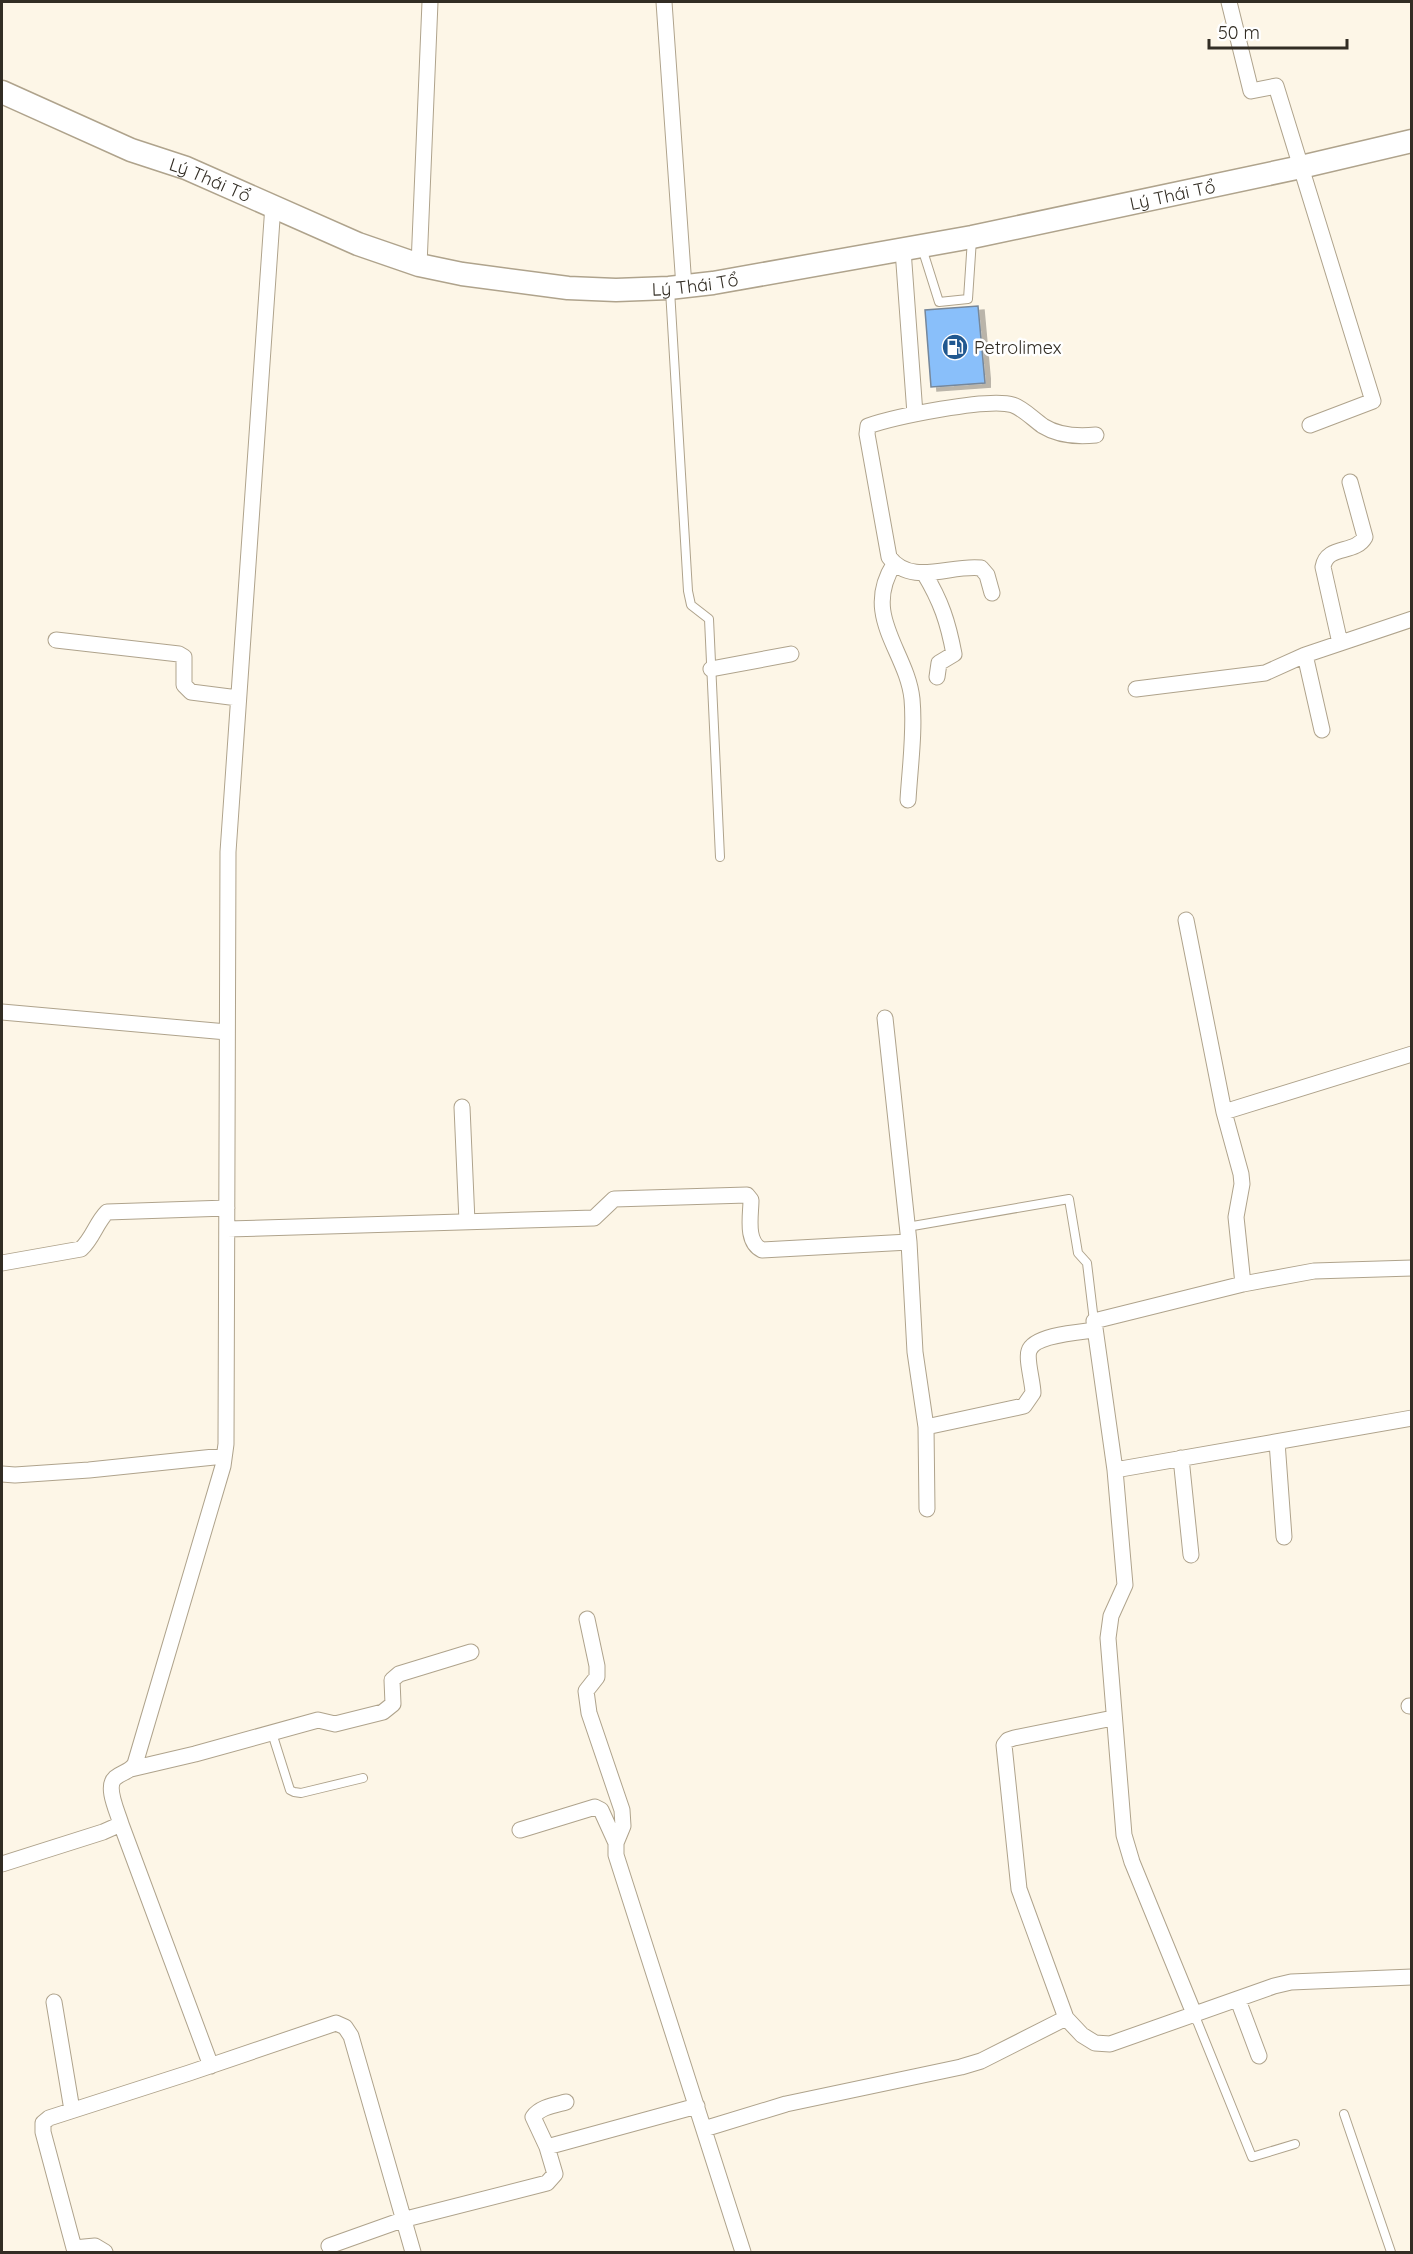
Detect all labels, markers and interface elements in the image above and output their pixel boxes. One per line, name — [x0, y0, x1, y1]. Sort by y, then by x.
scale bar — [1209, 12, 1347, 50]
text: 50 m — [1218, 21, 1260, 44]
street label: Lý Thái Tổ — [166, 152, 255, 207]
street label: Lý Thái Tổ — [1127, 174, 1217, 215]
street label: Lý Thái Tổ — [651, 267, 740, 300]
fuel station icon: Petrolimex — [940, 332, 970, 362]
place label: Petrolimex — [974, 336, 1062, 359]

